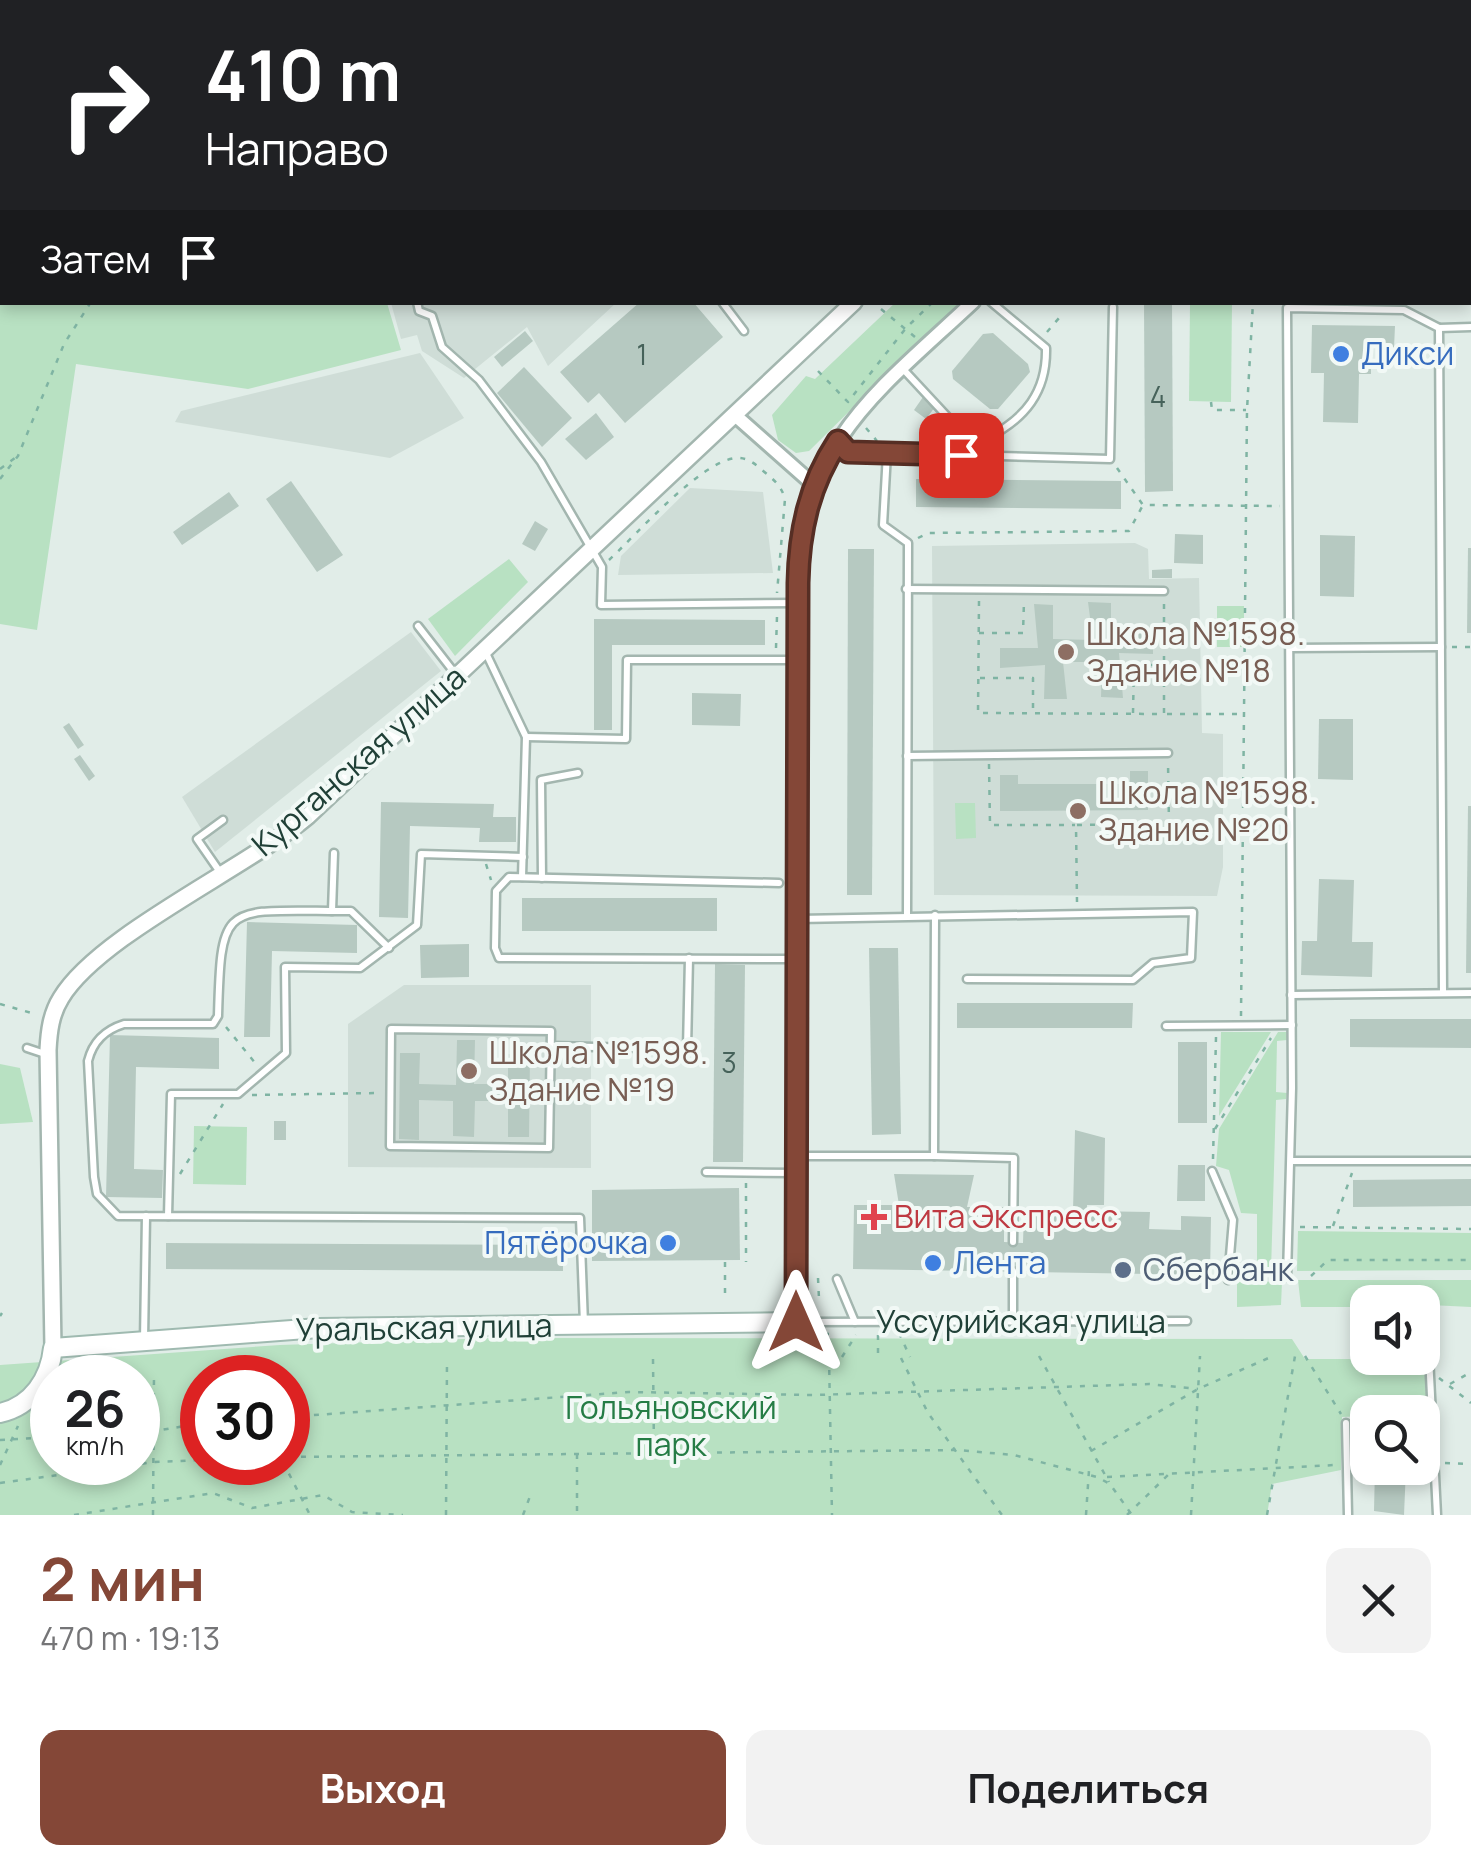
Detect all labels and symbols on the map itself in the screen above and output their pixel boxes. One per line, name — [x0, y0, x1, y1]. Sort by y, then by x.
place label: Дикси — [1361, 331, 1454, 375]
house number: 1 — [637, 335, 647, 373]
marker: Дикси — [1330, 343, 1352, 365]
house number: 4 — [1150, 377, 1166, 415]
pin — [919, 413, 1004, 498]
place label: Школа №1598. Здание №18 — [1086, 611, 1305, 692]
marker: Школа №1598. Здание №18 — [1055, 641, 1077, 663]
street label: Курганская улица — [242, 655, 475, 865]
place label: Школа №1598. Здание №20 — [1098, 770, 1317, 851]
marker: Школа №1598. Здание №20 — [1067, 800, 1089, 822]
place label: Школа №1598. Здание №19 — [489, 1030, 708, 1111]
house number: 3 — [721, 1043, 737, 1081]
marker: Школа №1598. Здание №19 — [458, 1060, 480, 1082]
place label: Вита Экспресс — [894, 1194, 1118, 1238]
marker: Вита Экспресс — [863, 1206, 885, 1228]
place label: Пятёрочка — [484, 1220, 648, 1264]
marker: Пятёрочка — [657, 1232, 679, 1254]
place label: Лента — [953, 1240, 1046, 1284]
place label: Сбербанк — [1143, 1247, 1295, 1291]
marker: Лента — [922, 1252, 944, 1274]
marker: Сбербанк — [1112, 1259, 1134, 1281]
position arrow — [744, 1270, 848, 1374]
street label: Уссурийская улица — [876, 1299, 1166, 1343]
street label: Уральская улица — [295, 1303, 553, 1351]
speed limit sign: 30 — [180, 1355, 310, 1485]
park label: Гольяновcкий парк — [565, 1385, 777, 1466]

